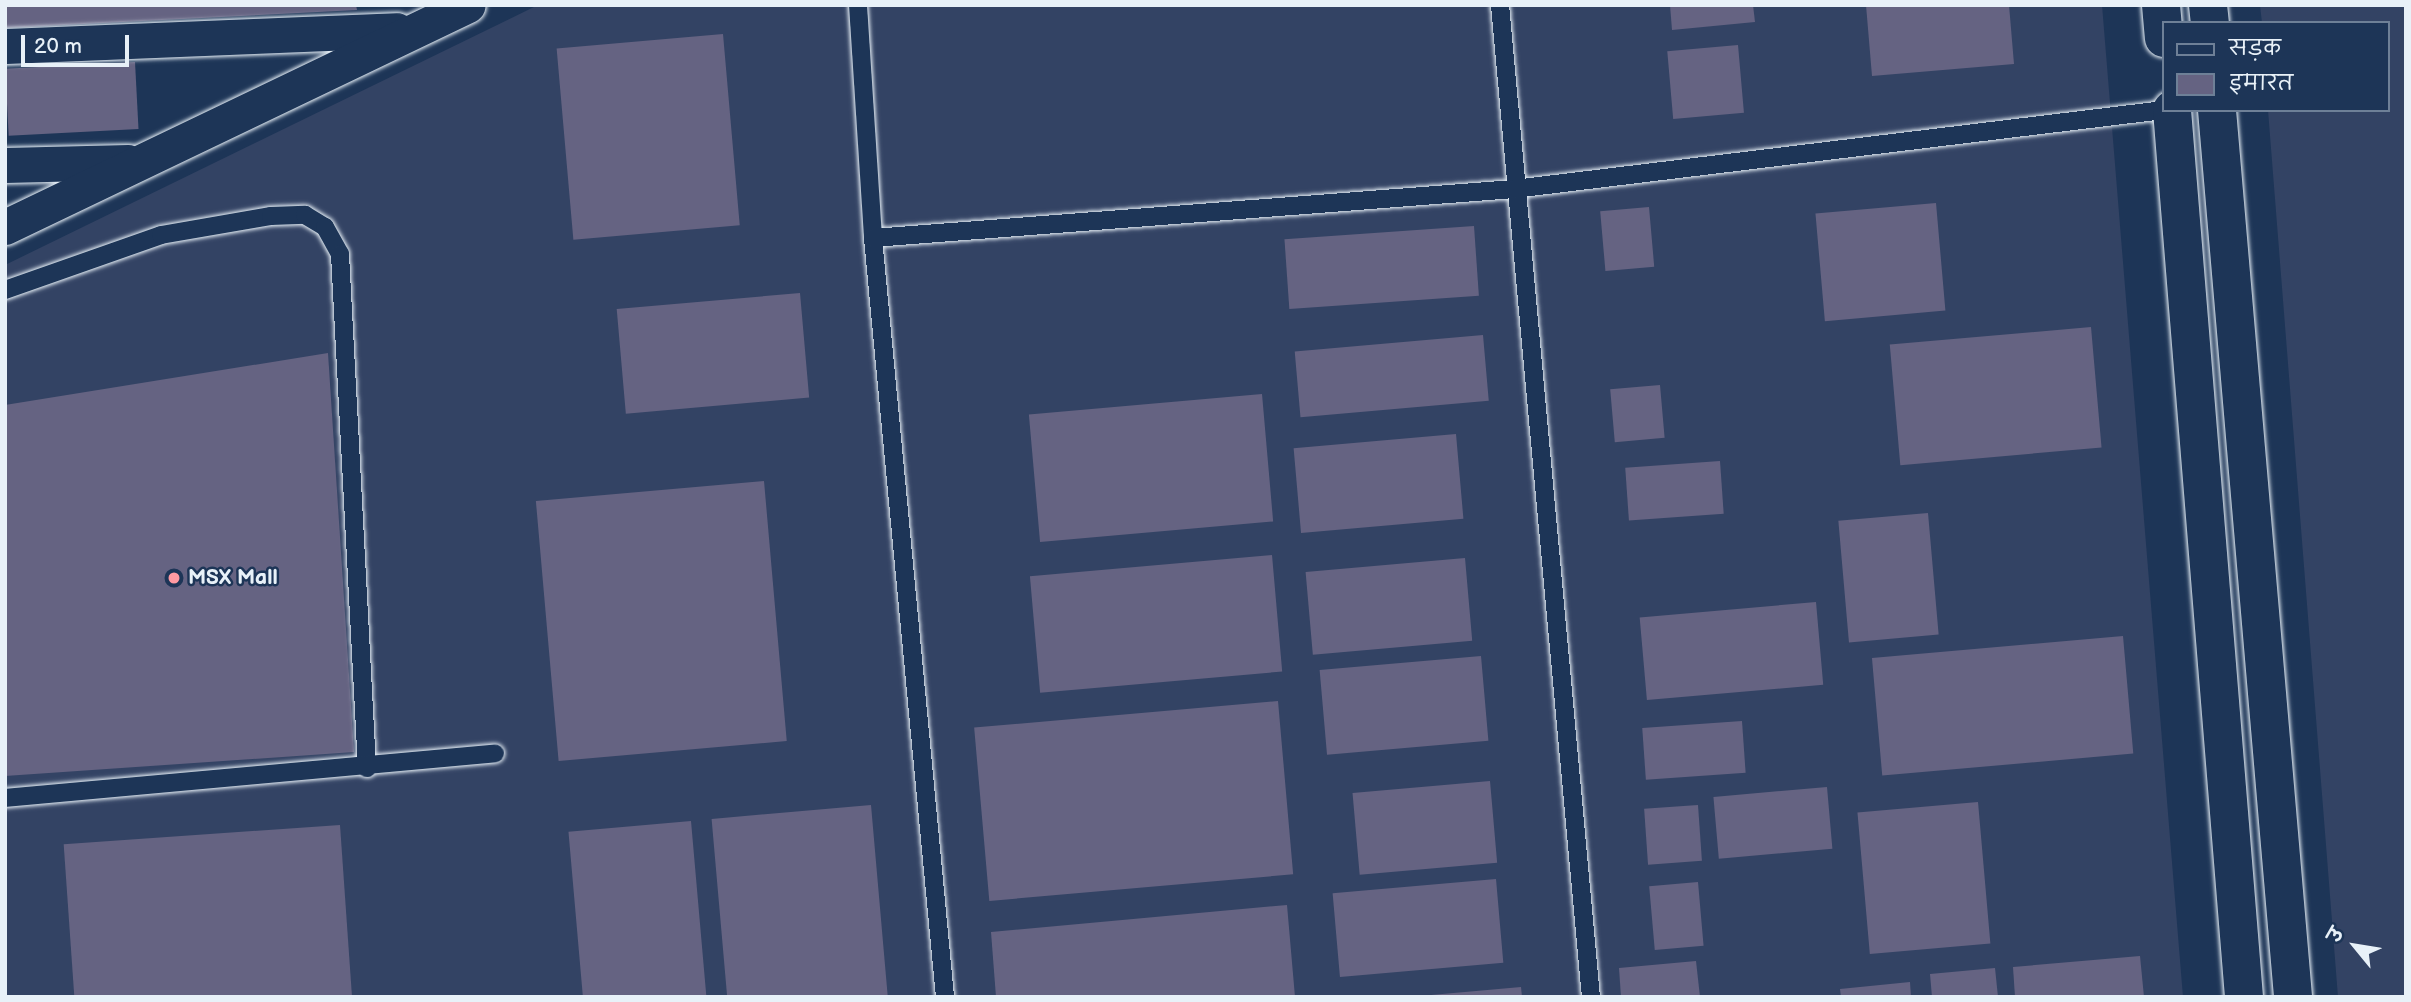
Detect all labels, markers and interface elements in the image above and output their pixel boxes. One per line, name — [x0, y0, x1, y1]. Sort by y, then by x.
scale bar — [24, 21, 133, 65]
legend — [2162, 21, 2390, 112]
text: 20 m — [34, 34, 82, 59]
text: सड़क — [2229, 36, 2281, 61]
text: इमारत — [2229, 71, 2293, 96]
place label: MSX Mall — [188, 565, 278, 591]
marker: MSX Mall — [166, 570, 182, 586]
north arrow — [2320, 911, 2390, 981]
text: उ — [2323, 924, 2350, 946]

